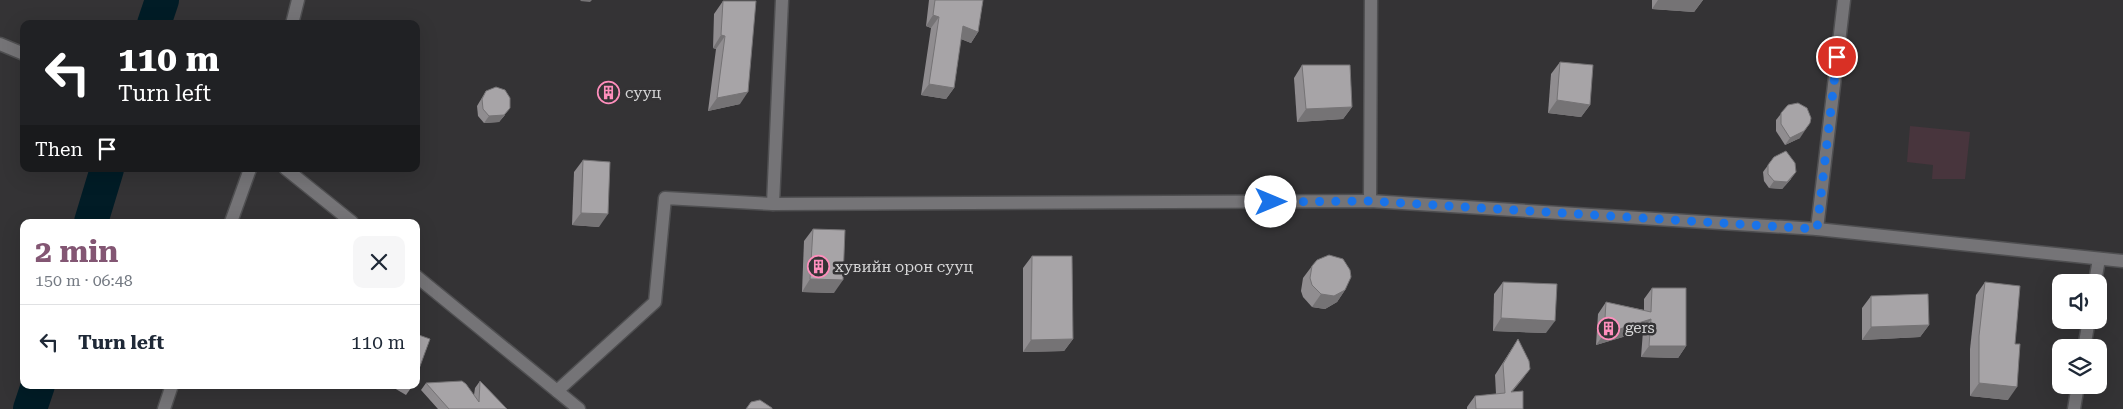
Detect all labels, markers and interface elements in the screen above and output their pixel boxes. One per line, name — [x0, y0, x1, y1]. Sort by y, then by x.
pin — [1816, 36, 1858, 78]
text: 110 m — [118, 39, 219, 80]
icon: left — [35, 40, 100, 105]
icon: arrive — [1823, 43, 1851, 71]
text: Turn left — [118, 81, 211, 106]
building icon: сууц — [597, 81, 621, 105]
place label: сууц — [625, 84, 662, 102]
icon: arrive — [93, 135, 121, 163]
text: Then — [35, 138, 83, 161]
position arrow — [1244, 175, 1296, 227]
text: 2 min — [35, 234, 118, 269]
button: close — [353, 236, 405, 288]
building icon: хувийн орон сууц — [807, 255, 831, 279]
place label: хувийн орон сууц — [835, 258, 973, 276]
text: 150 m · 06:48 — [35, 271, 133, 290]
map controls — [2052, 274, 2107, 394]
button: sound — [2052, 274, 2107, 329]
building icon: gers — [1597, 316, 1621, 340]
place label: gers — [1625, 319, 1655, 337]
icon: left — [35, 328, 63, 356]
text: Turn left — [78, 331, 164, 354]
text: 110 m — [351, 331, 405, 354]
button: layers — [2052, 339, 2107, 394]

